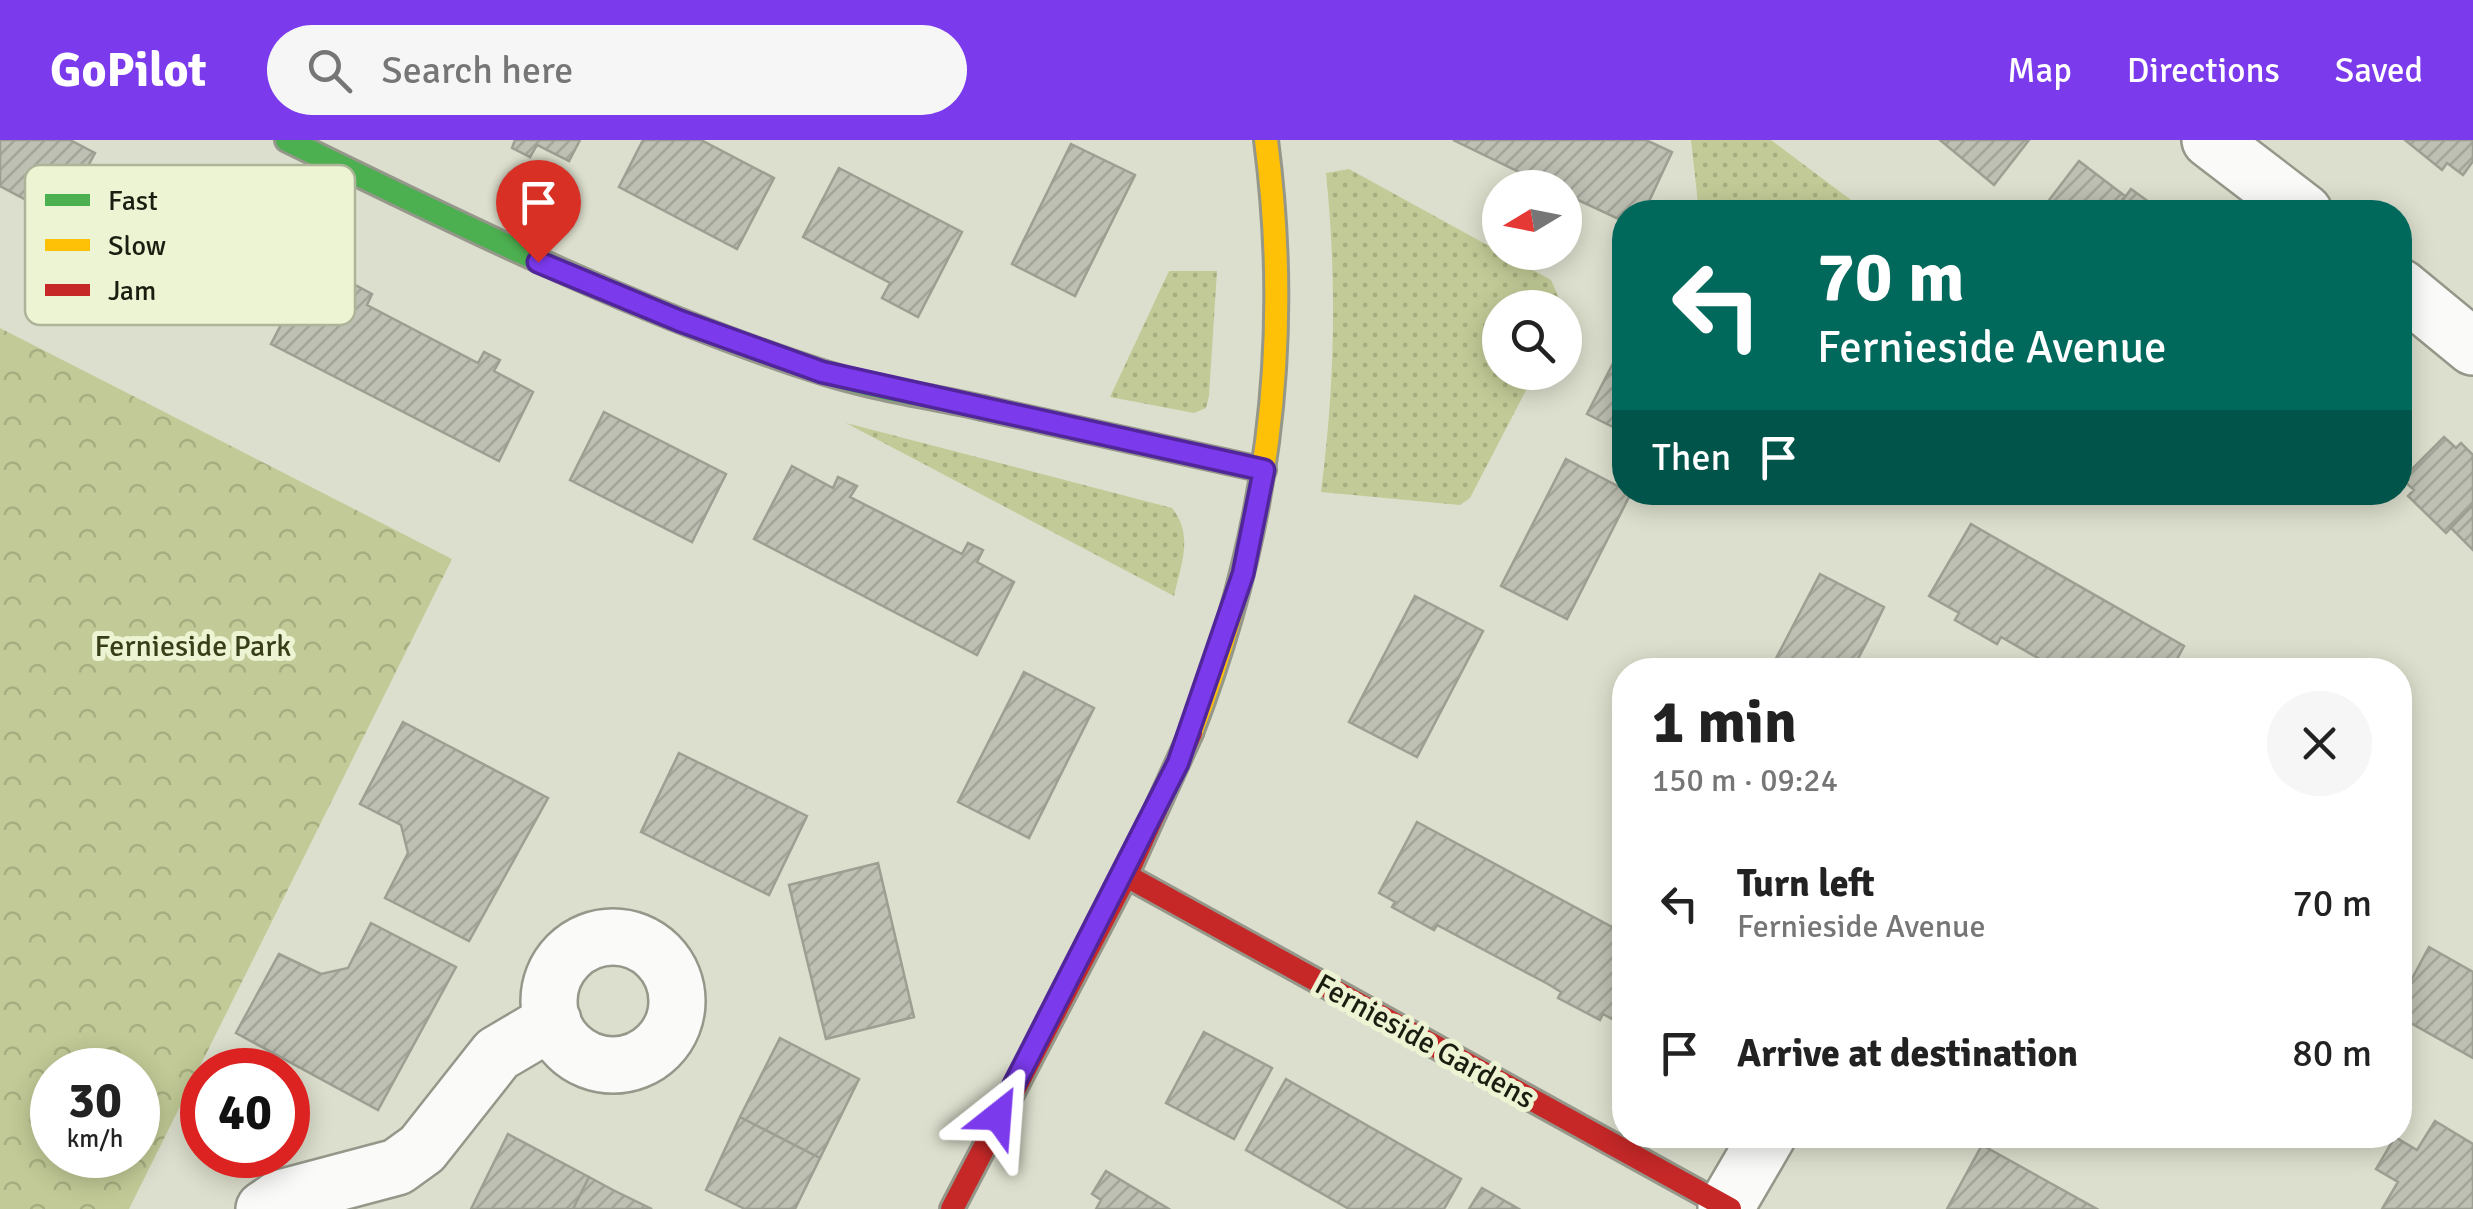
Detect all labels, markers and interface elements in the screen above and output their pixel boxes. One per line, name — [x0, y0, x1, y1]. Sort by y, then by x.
search box — [267, 25, 967, 115]
text: GoPilot — [50, 41, 207, 100]
icon: search — [302, 43, 357, 98]
text: Search here — [382, 47, 573, 94]
text: Map — [2007, 49, 2072, 92]
text: Directions — [2127, 49, 2280, 92]
text: Saved — [2335, 49, 2423, 92]
pin — [496, 160, 581, 263]
legend — [25, 165, 355, 325]
north arrow — [1482, 170, 1582, 270]
map controls — [1482, 170, 1582, 390]
icon: arrive — [511, 175, 566, 230]
text: Fast — [108, 184, 158, 218]
text: Slow — [108, 229, 166, 263]
text: 70 m — [1817, 234, 1965, 320]
icon: left — [1652, 240, 1782, 370]
text: Jam — [108, 274, 156, 308]
button: search — [1482, 290, 1582, 390]
text: Fernieside Avenue — [1817, 320, 2167, 375]
icon: arrive — [1751, 430, 1806, 485]
text: Then — [1652, 434, 1731, 481]
park label: Fernieside Park — [95, 628, 291, 665]
text: 1 min — [1652, 686, 1797, 760]
button: close — [2267, 691, 2372, 796]
text: 150 m · 09:24 — [1652, 761, 1838, 800]
text: Turn left — [1737, 860, 1875, 907]
icon: left — [1652, 876, 1707, 931]
text: 70 m — [2292, 880, 2372, 927]
text: Fernieside Avenue — [1737, 907, 1986, 946]
street label: Fernieside Gardens — [1309, 966, 1541, 1117]
icon: arrive — [1652, 1026, 1707, 1081]
text: Arrive at destination — [1737, 1030, 2078, 1077]
text: 80 m — [2292, 1030, 2372, 1077]
speed limit sign: 40 — [180, 1048, 310, 1178]
position arrow — [946, 1064, 1050, 1168]
text: 30 — [68, 1070, 122, 1132]
text: km/h — [67, 1123, 123, 1154]

